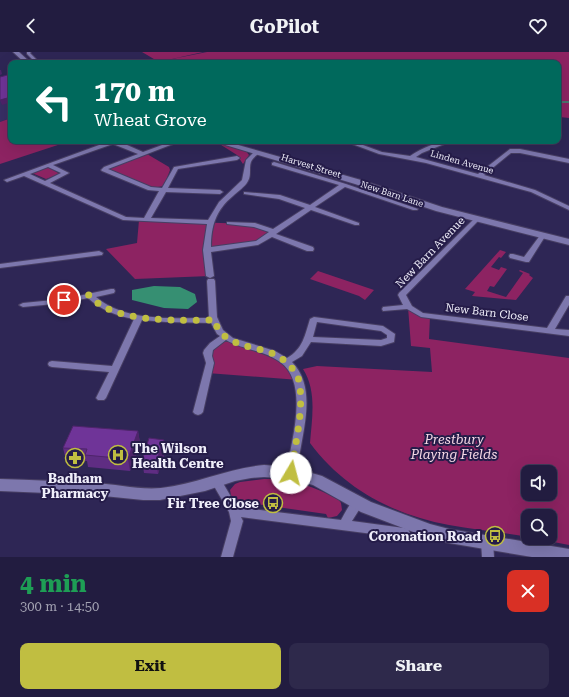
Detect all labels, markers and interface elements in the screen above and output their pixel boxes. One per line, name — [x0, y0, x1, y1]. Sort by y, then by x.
icon: back — [20, 15, 42, 37]
icon: heart — [527, 15, 549, 37]
text: GoPilot — [250, 16, 319, 37]
text: 170 m — [94, 75, 175, 108]
icon: left — [28, 76, 80, 128]
text: Wheat Grove — [94, 109, 207, 130]
street label: Linden Avenue — [429, 148, 495, 176]
street label: Harvest Street — [280, 152, 343, 180]
street label: New Barn Lane — [359, 179, 425, 209]
street label: New Barn Avenue — [393, 214, 468, 291]
pin — [47, 283, 81, 317]
icon: arrive — [53, 289, 75, 311]
street label: New Barn Close — [445, 301, 529, 324]
park label: Prestbury Playing Fields — [410, 432, 497, 462]
place label: The Wilson Health Centre — [132, 441, 224, 471]
hospital icon: The Wilson Health Centre — [107, 444, 129, 466]
pharmacy icon: Badham Pharmacy — [64, 447, 86, 469]
position arrow — [270, 452, 312, 494]
map controls — [521, 465, 557, 545]
button: sound — [521, 465, 557, 501]
place label: Badham Pharmacy — [42, 471, 109, 501]
bus stop icon: Fir Tree Close — [262, 492, 284, 514]
place label: Fir Tree Close — [167, 496, 259, 511]
button: search — [521, 509, 557, 545]
bus stop icon: Coronation Road — [484, 525, 506, 547]
place label: Coronation Road — [369, 529, 481, 544]
text: 4 min — [20, 570, 87, 598]
button: close — [507, 570, 549, 612]
text: 300 m · 14:50 — [20, 599, 99, 614]
button: Exit — [20, 643, 281, 689]
button: Share — [289, 643, 549, 689]

